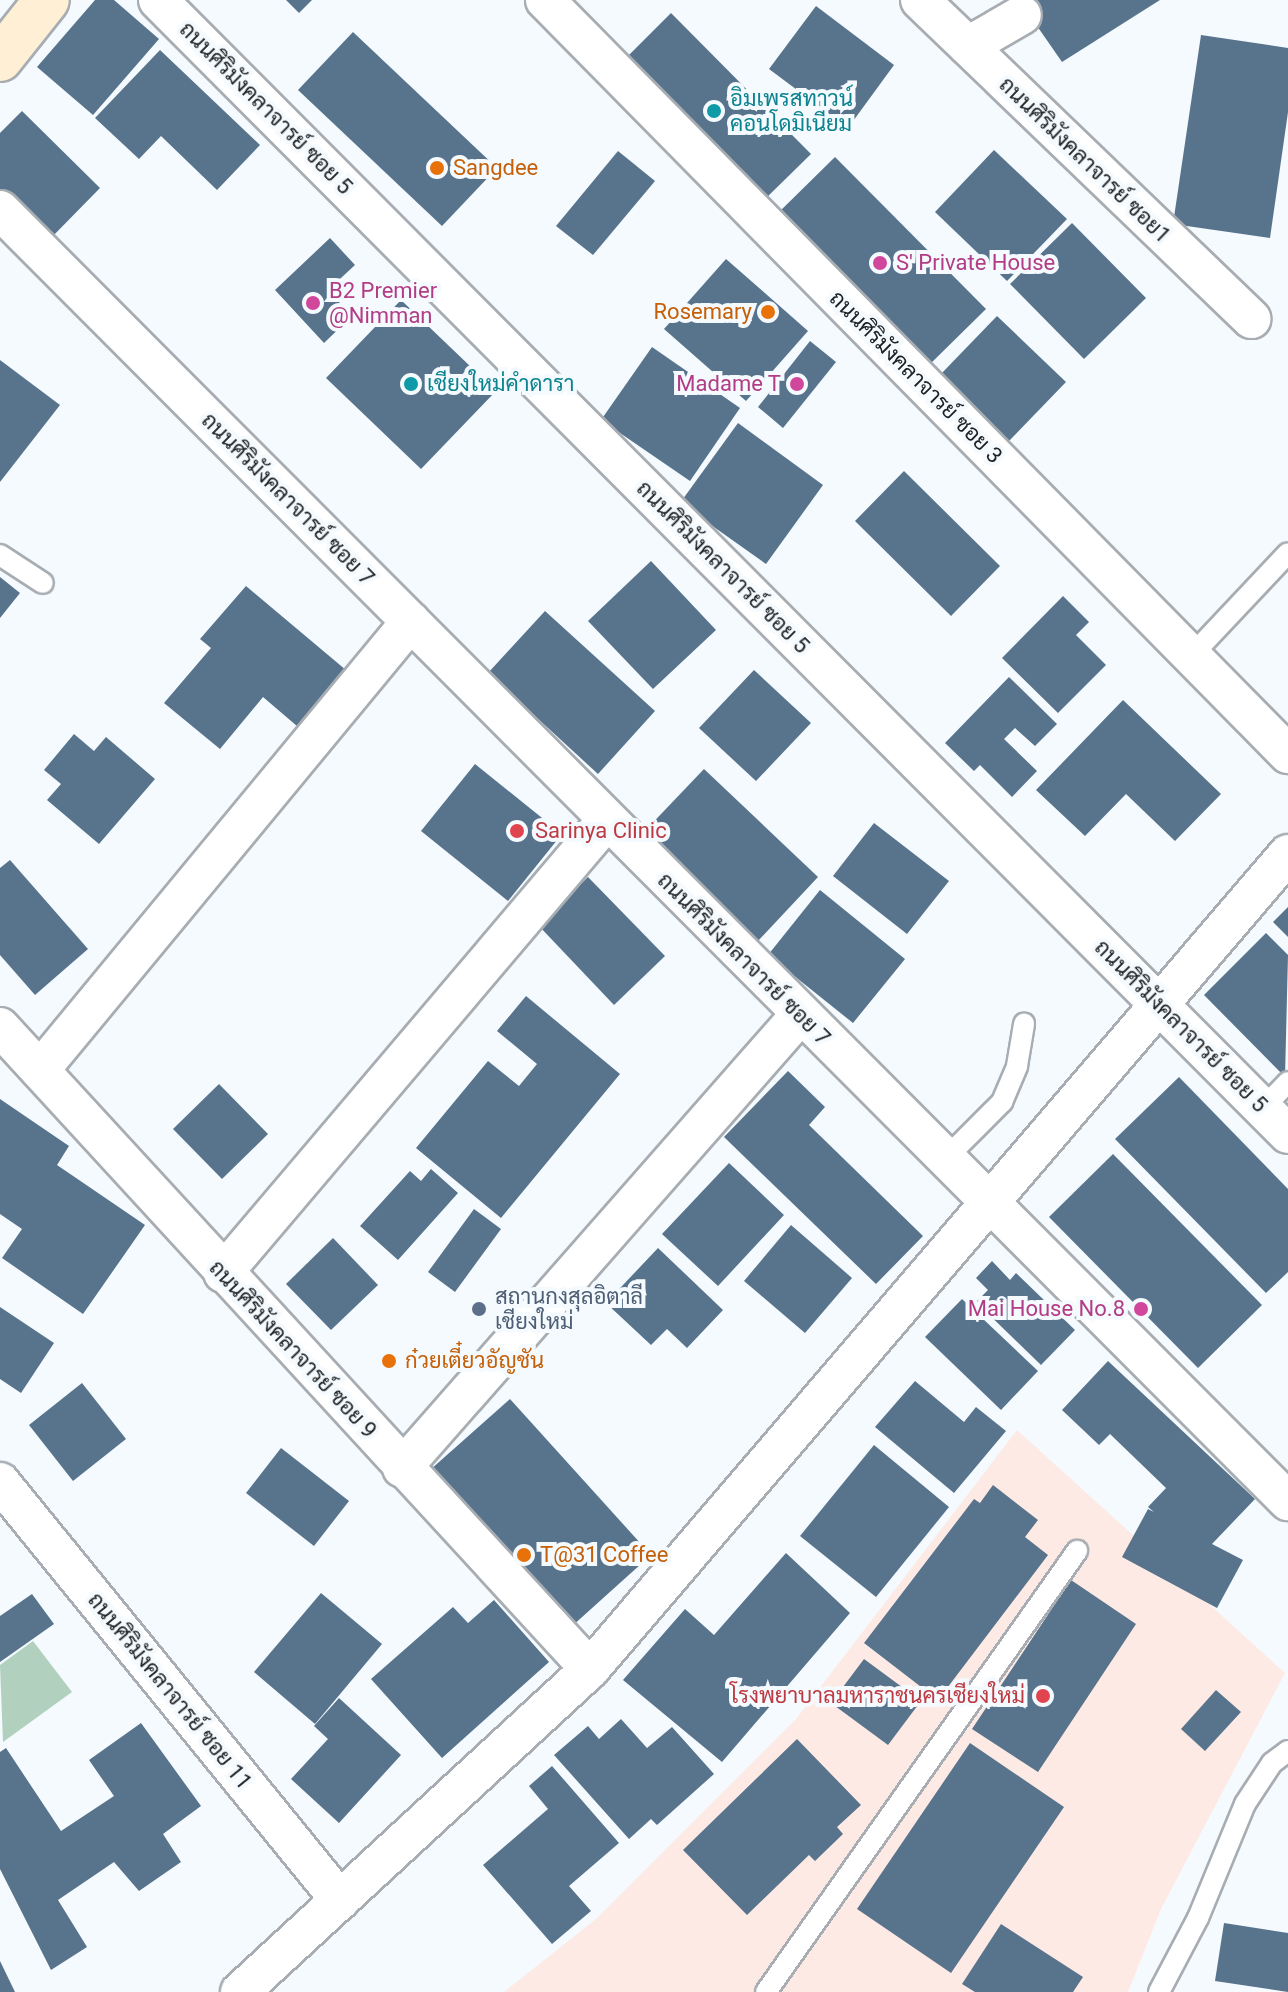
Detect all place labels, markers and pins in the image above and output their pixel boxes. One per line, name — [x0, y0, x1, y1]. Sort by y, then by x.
place label: อิมเพรสทาวน์ คอนโดมิเนียม — [730, 85, 853, 136]
marker: อิมเพรสทาวน์ คอนโดมิเนียม — [705, 102, 723, 120]
place label: Sangdee — [453, 155, 538, 181]
marker: Sangdee — [428, 159, 446, 177]
place label: S' Private House — [896, 250, 1055, 276]
marker: S' Private House — [871, 254, 889, 272]
place label: B2 Premier @Nimman — [329, 277, 437, 328]
marker: B2 Premier @Nimman — [304, 294, 322, 312]
place label: Rosemary — [654, 299, 752, 325]
marker: Rosemary — [759, 303, 777, 321]
place label: เชียงใหม่คำดารา — [427, 371, 574, 397]
place label: Madame T — [676, 371, 781, 397]
marker: เชียงใหม่คำดารา — [402, 375, 420, 393]
marker: Madame T — [788, 375, 806, 393]
place label: Sarinya Clinic — [535, 818, 667, 844]
marker: Sarinya Clinic — [506, 820, 528, 842]
place label: สถานกงสุลอิตาลี เชียงใหม่ — [495, 1283, 643, 1334]
place label: Mai House No.8 — [968, 1296, 1125, 1322]
marker: สถานกงสุลอิตาลี เชียงใหม่ — [470, 1300, 488, 1318]
marker: Mai House No.8 — [1132, 1300, 1150, 1318]
place label: ก๋วยเตี๋ยวอัญชัน — [405, 1348, 544, 1374]
marker: ก๋วยเตี๋ยวอัญชัน — [380, 1352, 398, 1370]
place label: T@31 Coffee — [540, 1542, 668, 1568]
marker: T@31 Coffee — [515, 1546, 533, 1564]
place label: โรงพยาบาลมหาราชนครเชียงใหม่ — [730, 1683, 1025, 1709]
marker: โรงพยาบาลมหาราชนครเชียงใหม่ — [1032, 1685, 1054, 1707]

